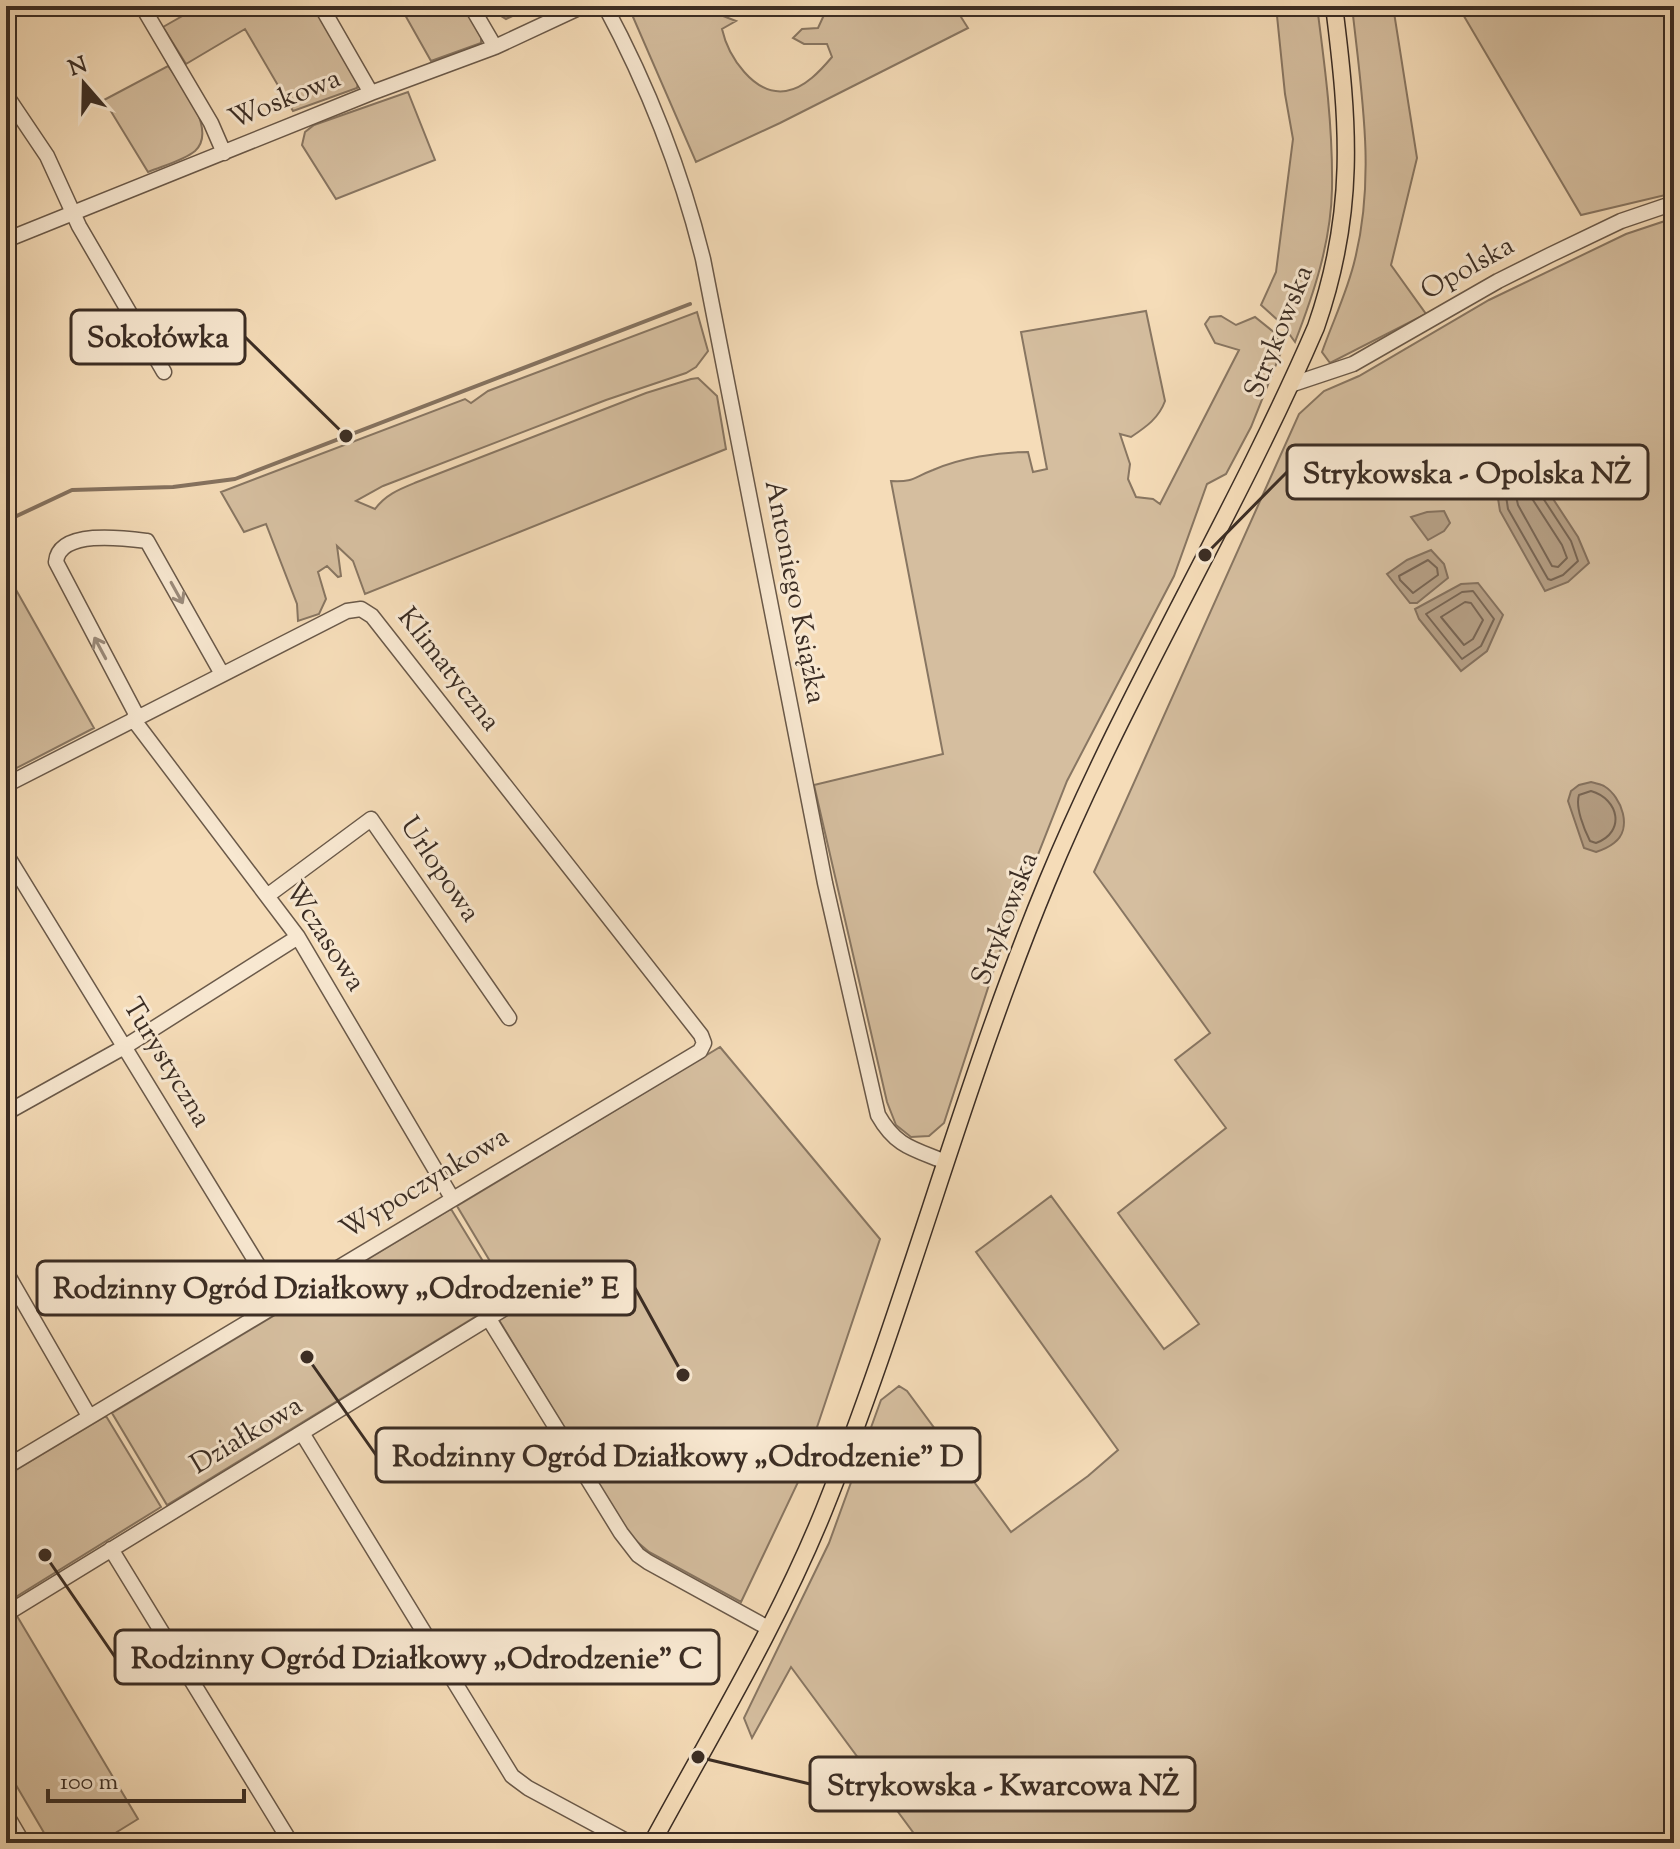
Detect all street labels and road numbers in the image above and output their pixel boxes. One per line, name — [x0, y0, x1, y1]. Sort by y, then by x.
street label: Woskowa — [223, 59, 347, 141]
street label: Opolska — [1414, 227, 1522, 311]
street label: Strykowska — [1235, 260, 1325, 404]
street label: Antoniego Książka — [753, 477, 835, 707]
street label: Klimatyczna — [387, 600, 509, 740]
street label: Urlopowa — [389, 809, 489, 931]
street label: Strykowska — [962, 846, 1050, 991]
street label: Wczasowa — [273, 874, 375, 1000]
street label: Turystyczna — [112, 991, 220, 1135]
street label: Wypoczynkowa — [333, 1118, 517, 1250]
street label: Działkowa — [183, 1387, 311, 1485]

